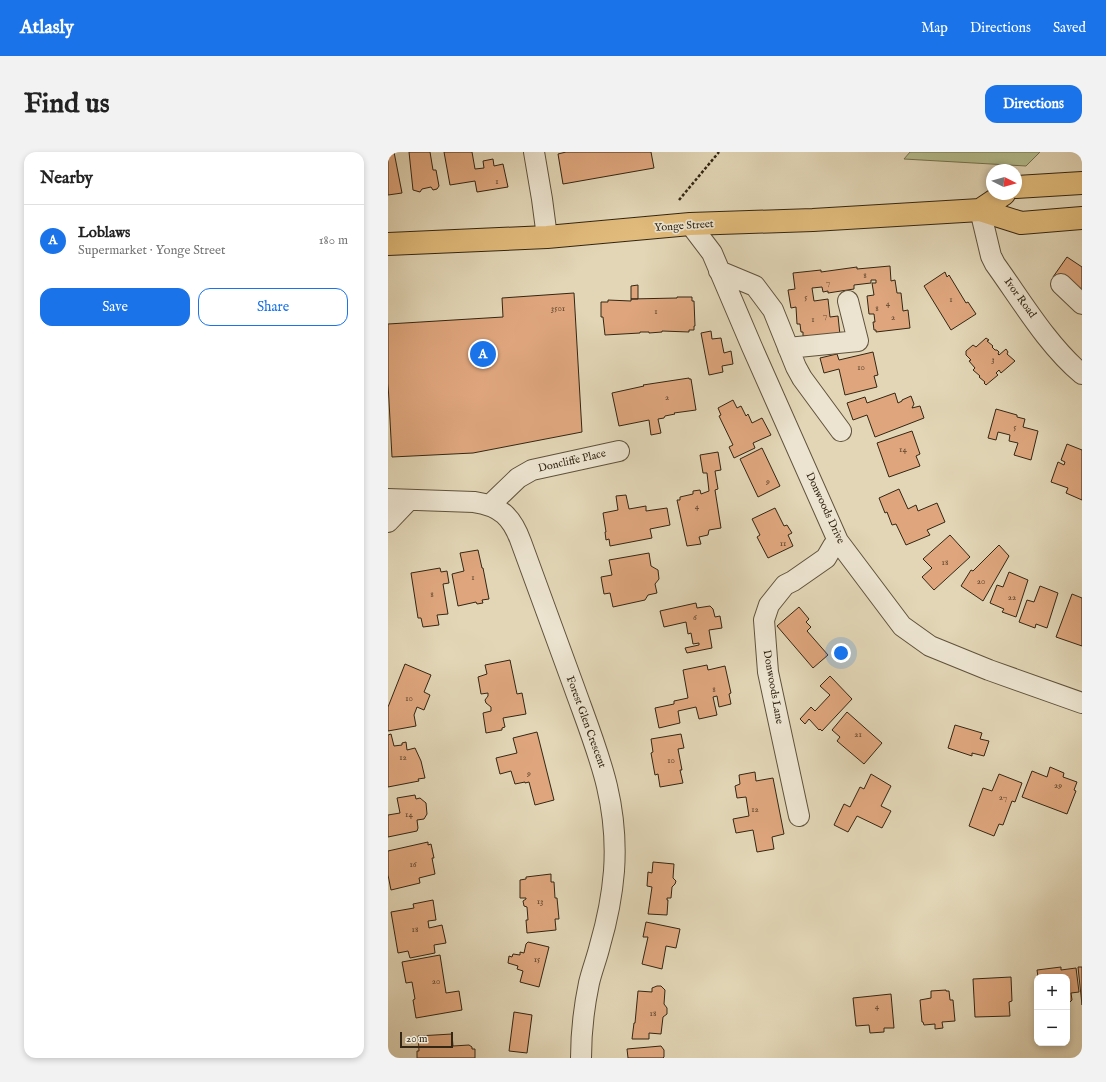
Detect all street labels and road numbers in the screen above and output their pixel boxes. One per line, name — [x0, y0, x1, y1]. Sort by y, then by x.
street label: Yonge Street — [654, 217, 714, 235]
street label: Ivor Road — [1001, 275, 1039, 321]
street label: Doncliffe Place — [537, 446, 607, 476]
street label: Donwoods Drive — [802, 470, 848, 546]
street label: Donwoods Lane — [760, 649, 786, 725]
street label: Forest Glen Crescent — [563, 674, 609, 770]

